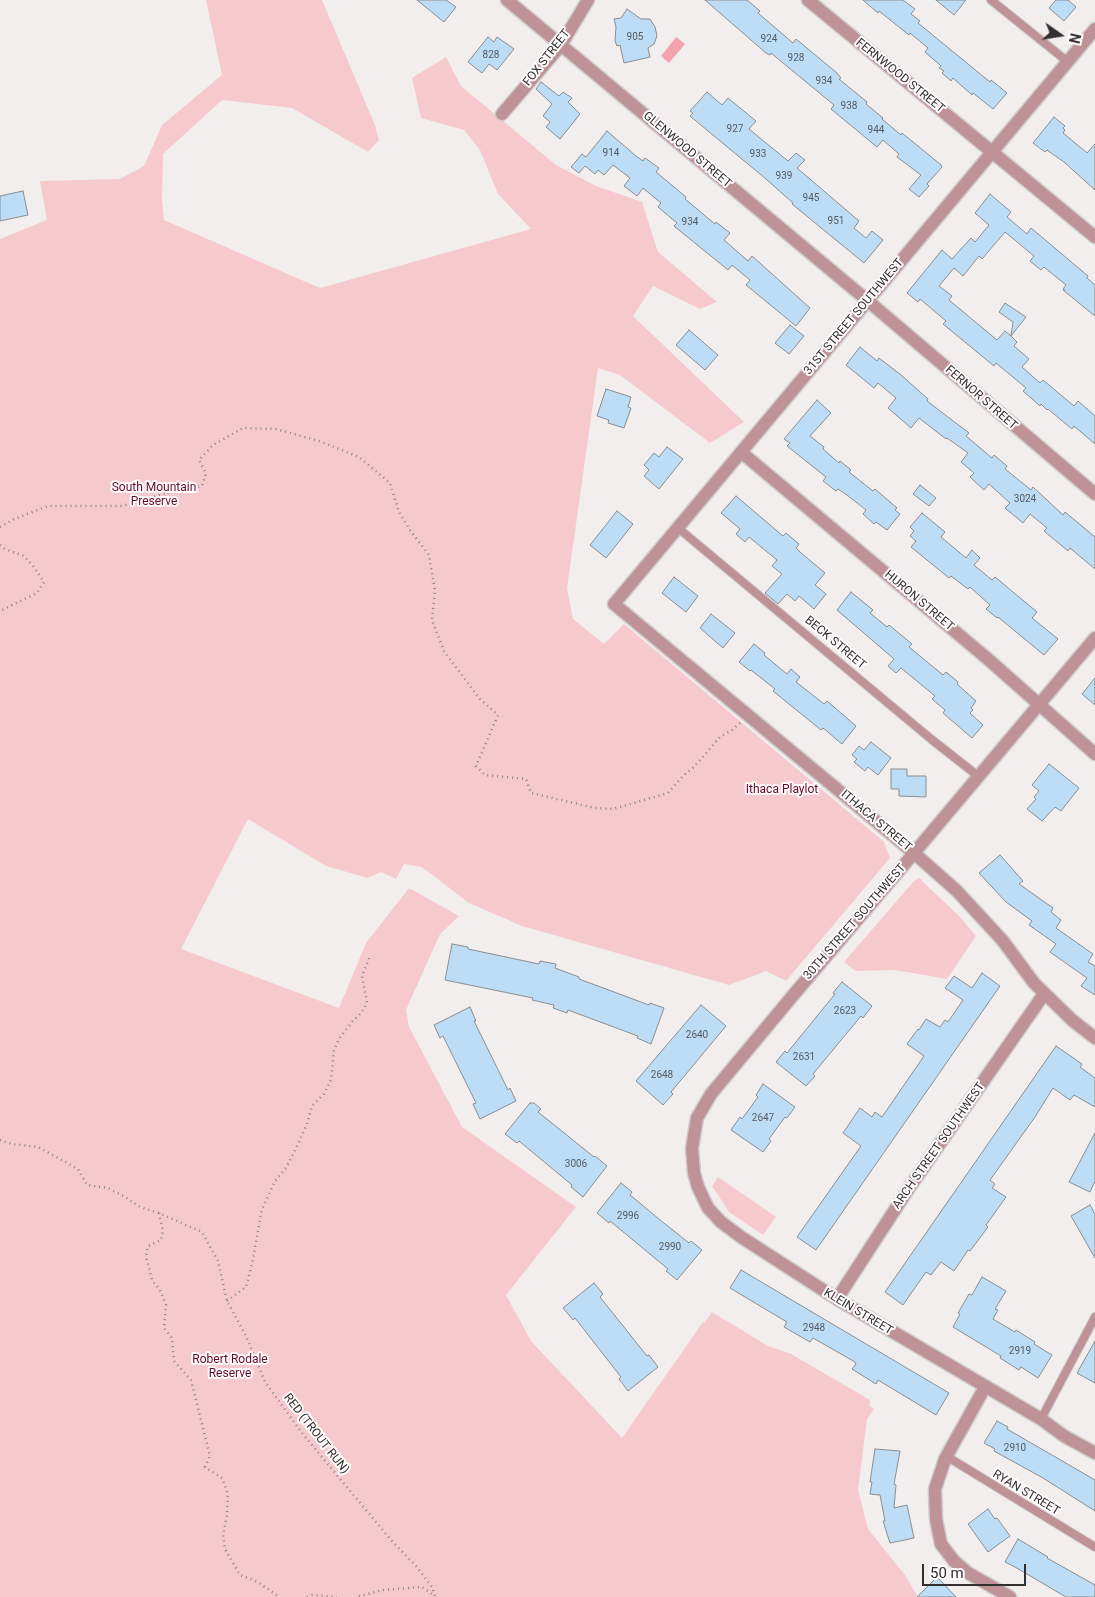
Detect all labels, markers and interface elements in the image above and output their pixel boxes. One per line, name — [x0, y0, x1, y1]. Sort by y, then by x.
north arrow — [1035, 10, 1085, 60]
street label: FOX STREET — [520, 27, 574, 89]
house number: 905 — [627, 31, 643, 43]
text: N — [1066, 32, 1084, 45]
house number: 924 — [761, 33, 777, 45]
street label: FERNWOOD STREET — [853, 36, 947, 116]
house number: 828 — [483, 49, 499, 61]
house number: 928 — [788, 52, 804, 64]
house number: 934 — [816, 75, 832, 87]
house number: 938 — [841, 100, 857, 112]
street label: GLENWOOD STREET — [640, 109, 734, 191]
house number: 927 — [727, 123, 743, 135]
house number: 944 — [868, 124, 884, 136]
house number: 914 — [603, 147, 619, 159]
house number: 933 — [750, 148, 766, 160]
house number: 939 — [776, 170, 792, 182]
house number: 945 — [803, 192, 819, 204]
house number: 951 — [828, 215, 844, 227]
house number: 934 — [682, 216, 698, 228]
street label: 31ST STREET SOUTHWEST — [801, 256, 907, 378]
street label: FERNOR STREET — [942, 363, 1020, 433]
park label: South Mountain Preserve — [112, 481, 196, 509]
house number: 3024 — [1014, 493, 1036, 505]
street label: HURON STREET — [881, 568, 957, 634]
street label: BECK STREET — [802, 613, 868, 673]
park label: Ithaca Playlot — [746, 783, 818, 797]
street label: ITHACA STREET — [838, 787, 914, 855]
street label: 30TH STREET SOUTHWEST — [801, 861, 909, 983]
house number: 2623 — [834, 1005, 856, 1017]
house number: 2640 — [686, 1029, 708, 1041]
house number: 2631 — [793, 1051, 815, 1063]
house number: 2648 — [651, 1069, 673, 1081]
street label: ARCH STREET SOUTHWEST — [890, 1080, 988, 1212]
house number: 2647 — [752, 1112, 774, 1124]
house number: 3006 — [565, 1158, 587, 1170]
house number: 2996 — [617, 1210, 639, 1222]
house number: 2990 — [659, 1241, 681, 1253]
street label: KLEIN STREET — [821, 1286, 895, 1338]
house number: 2948 — [803, 1322, 825, 1334]
house number: 2919 — [1009, 1345, 1031, 1357]
park label: Robert Rodale Reserve — [192, 1353, 268, 1381]
street label: RED (TROUT RUN) — [280, 1391, 352, 1477]
house number: 2910 — [1004, 1442, 1026, 1454]
street label: RYAN STREET — [990, 1467, 1062, 1519]
scale bar — [925, 1554, 1029, 1586]
text: 50 m — [930, 1564, 964, 1582]

